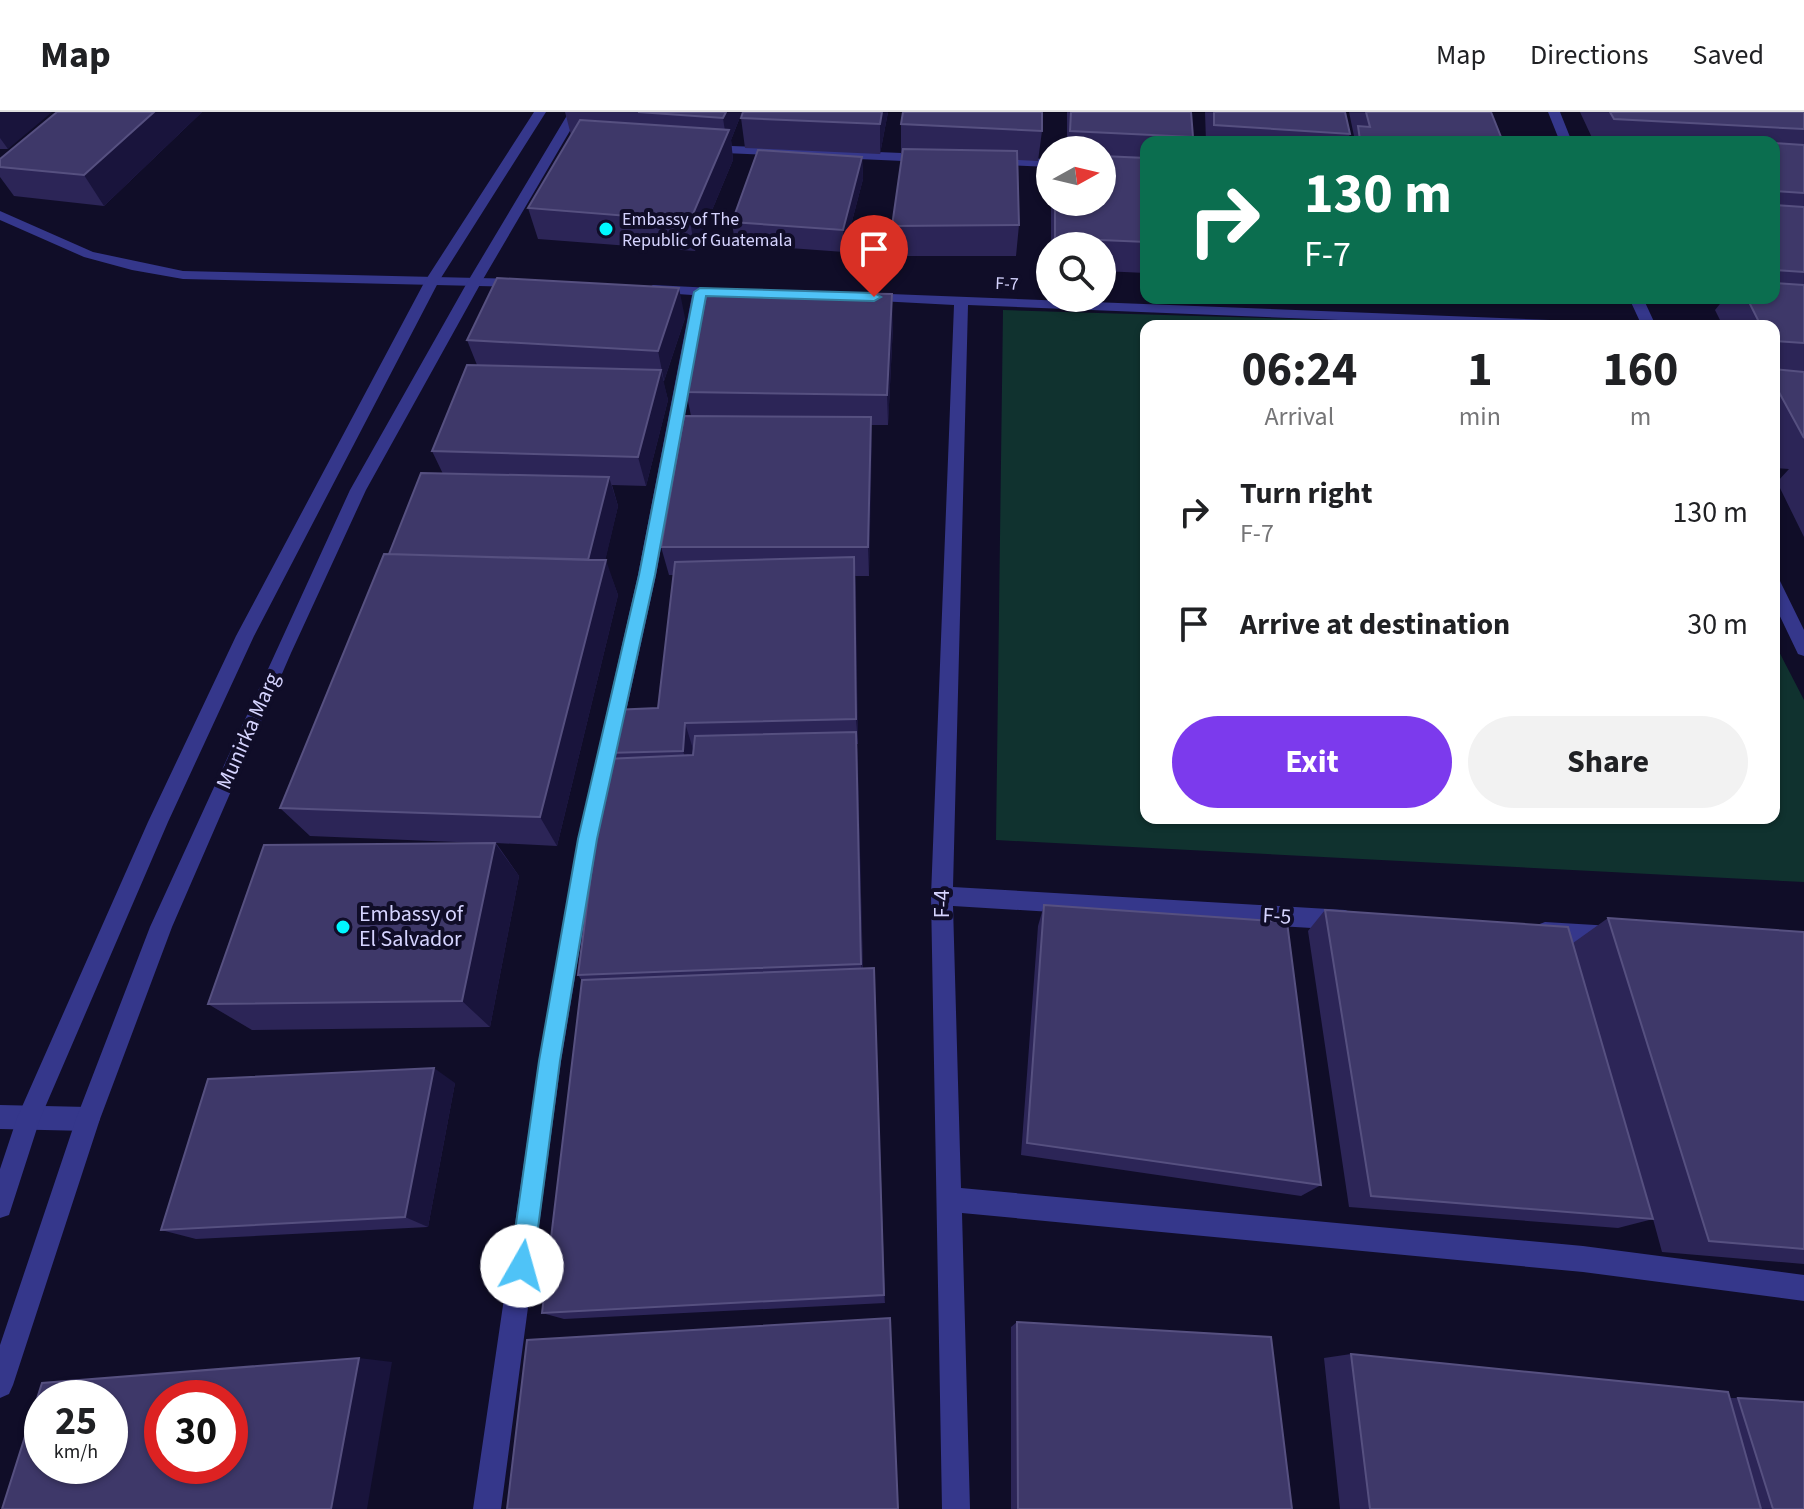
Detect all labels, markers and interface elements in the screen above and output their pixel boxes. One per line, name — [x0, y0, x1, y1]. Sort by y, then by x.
text: Map — [40, 28, 111, 82]
text: Map — [1436, 35, 1486, 75]
text: Directions — [1530, 35, 1649, 75]
text: Saved — [1693, 35, 1764, 75]
north arrow — [1036, 136, 1116, 216]
map controls — [1036, 136, 1116, 312]
text: 130 m — [1304, 155, 1452, 234]
icon: right — [1172, 168, 1276, 272]
place label: Embassy of The Republic of Guatemala — [622, 207, 792, 253]
pin — [840, 215, 908, 297]
marker: Embassy of The Republic of Guatemala — [597, 220, 615, 238]
icon: arrive — [852, 227, 896, 271]
text: F-7 — [1304, 229, 1351, 280]
button: search — [1036, 232, 1116, 312]
street label: F-7 — [995, 271, 1019, 297]
text: 06:24 — [1241, 336, 1357, 404]
text: 1 — [1467, 336, 1493, 404]
text: 160 — [1602, 336, 1678, 404]
text: Arrival — [1264, 398, 1334, 435]
text: min — [1459, 398, 1501, 435]
text: m — [1630, 398, 1651, 435]
text: Turn right — [1240, 472, 1372, 515]
icon: right — [1172, 490, 1216, 534]
text: 130 m — [1672, 491, 1748, 534]
text: F-7 — [1240, 515, 1274, 552]
icon: arrive — [1172, 602, 1216, 646]
text: Arrive at destination — [1240, 603, 1510, 646]
text: 30 m — [1687, 603, 1748, 646]
street label: Munirka Marg — [208, 667, 288, 795]
button: Exit — [1172, 716, 1452, 808]
button: Share — [1468, 716, 1748, 808]
street label: F-4 — [926, 890, 958, 918]
place label: Embassy of El Salvador — [359, 898, 465, 955]
street label: F-5 — [1262, 899, 1292, 933]
marker: Embassy of El Salvador — [334, 918, 352, 936]
position arrow — [480, 1224, 564, 1308]
speed limit sign: 30 — [144, 1380, 248, 1484]
text: 25 — [55, 1393, 97, 1450]
text: km/h — [54, 1438, 98, 1466]

